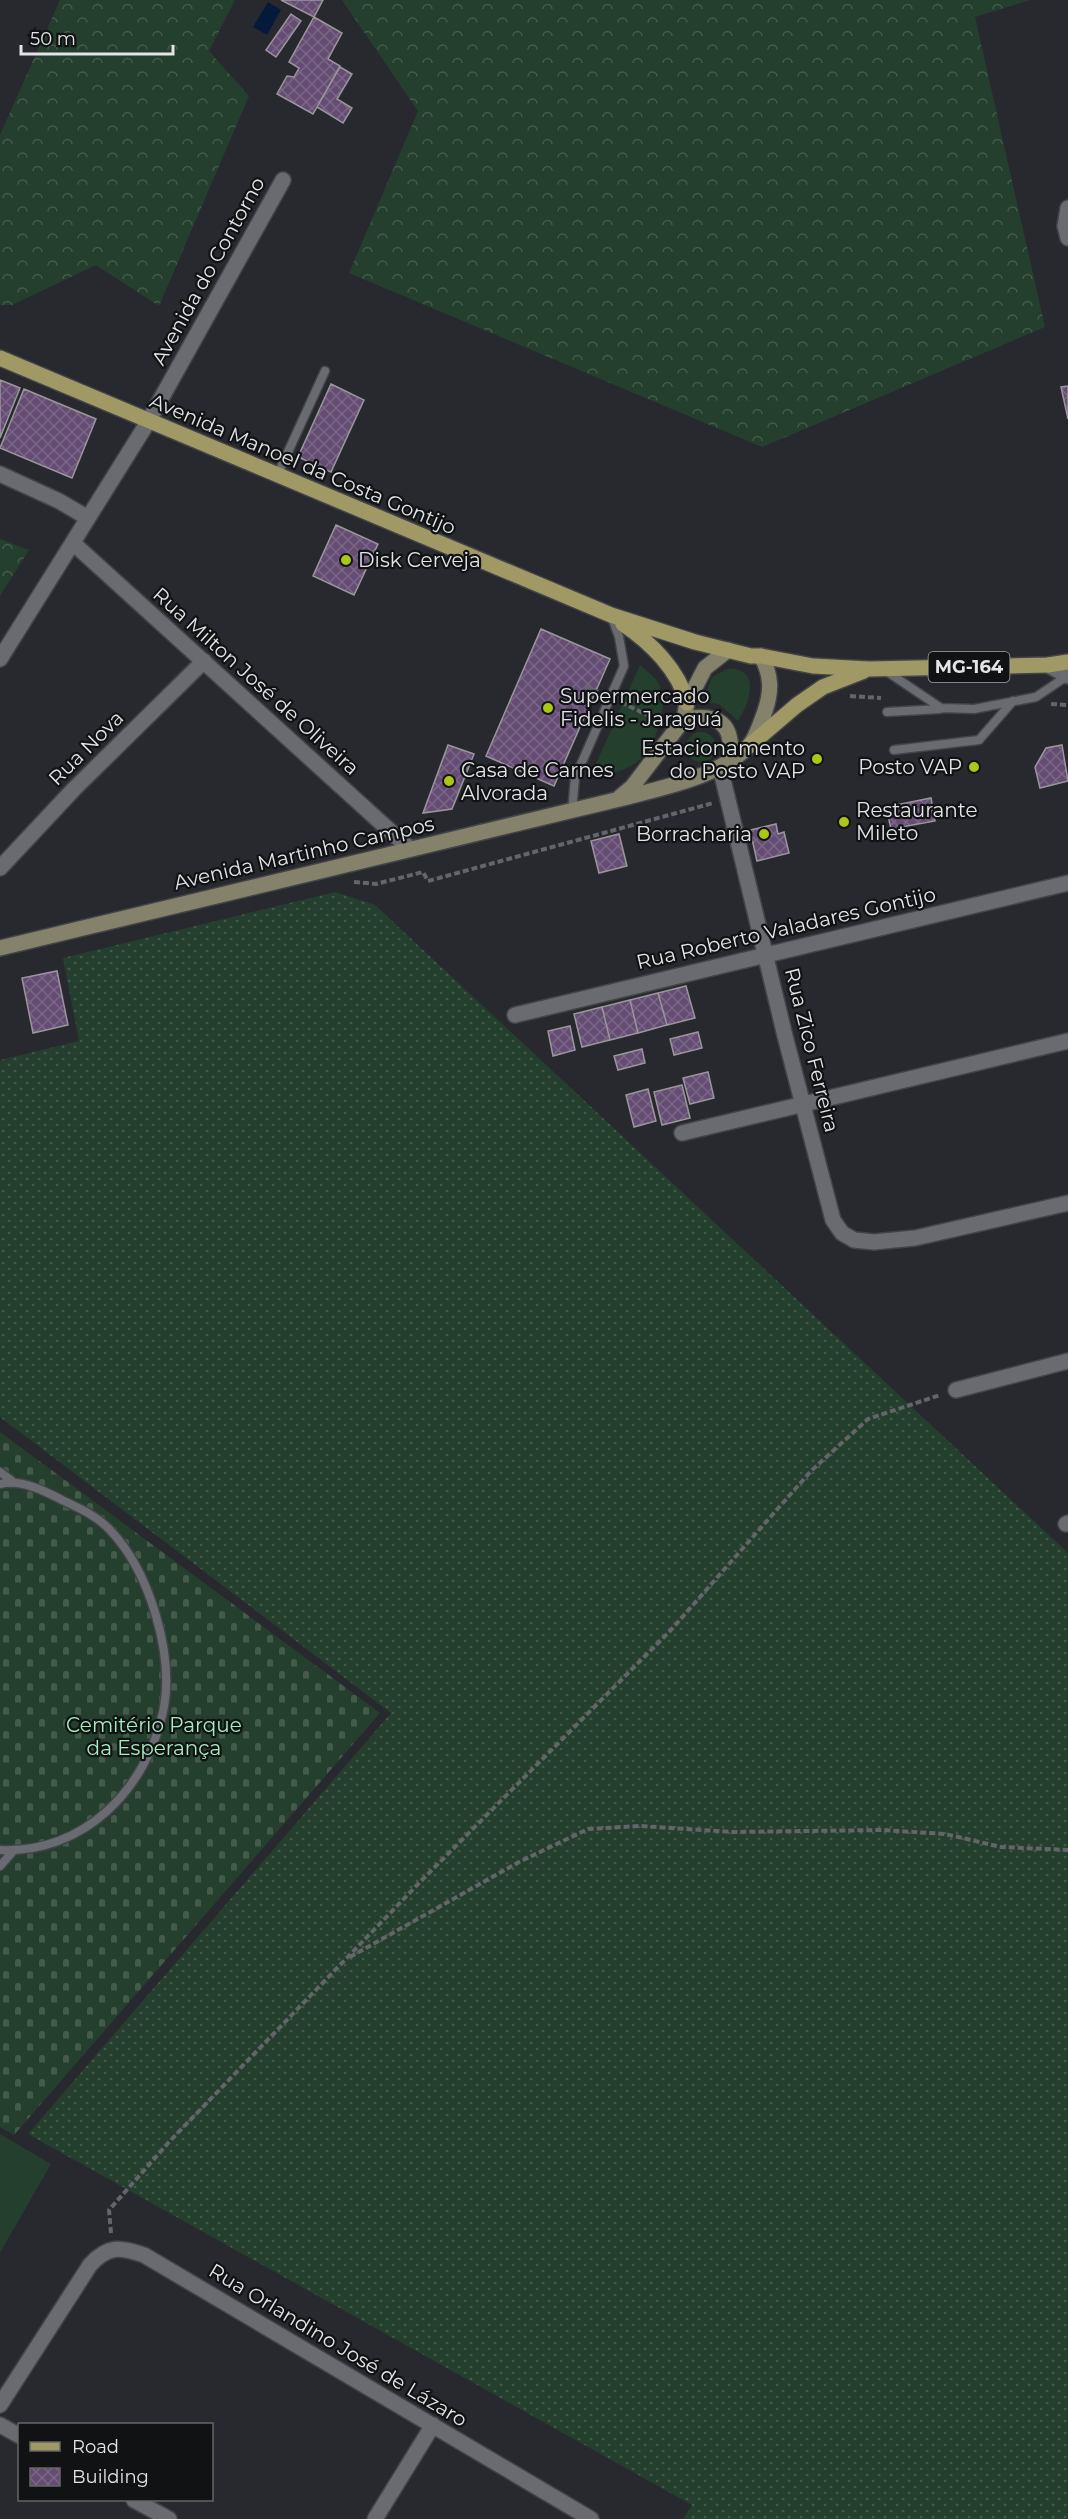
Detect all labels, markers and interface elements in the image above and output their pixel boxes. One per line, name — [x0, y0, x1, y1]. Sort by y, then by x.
scale bar — [21, 18, 172, 56]
text: 50 m — [30, 28, 76, 50]
street label: Avenida do Contorno — [146, 173, 270, 369]
street label: Avenida Manoel da Costa Gontijo — [146, 388, 460, 540]
place label: Disk Cerveja — [358, 548, 481, 572]
marker: Disk Cerveja — [339, 553, 353, 567]
street label: Rua Milton José de Oliveira — [148, 582, 364, 780]
road number: MG-164 — [928, 652, 1010, 682]
place label: Supermercado Fidelis - Jaraguá — [560, 684, 722, 731]
marker: Supermercado Fidelis - Jaraguá — [541, 701, 555, 715]
street label: Rua Nova — [44, 706, 128, 790]
place label: Estacionamento do Posto VAP — [641, 736, 805, 783]
marker: Estacionamento do Posto VAP — [810, 752, 824, 766]
place label: Posto VAP — [858, 755, 962, 779]
place label: Casa de Carnes Alvorada — [461, 758, 614, 805]
marker: Posto VAP — [967, 760, 981, 774]
marker: Casa de Carnes Alvorada — [442, 774, 456, 788]
place label: Restaurante Mileto — [856, 798, 978, 845]
street label: Avenida Martinho Campos — [172, 811, 437, 895]
marker: Restaurante Mileto — [837, 815, 851, 829]
place label: Borracharia — [636, 822, 752, 846]
marker: Borracharia — [757, 827, 771, 841]
street label: Rua Roberto Valadares Gontijo — [634, 882, 938, 974]
street label: Rua Zico Ferreira — [780, 965, 844, 1135]
park label: Cemitério Parque da Esperança — [66, 1713, 242, 1760]
street label: Rua Orlandino José de Lázaro — [205, 2258, 471, 2432]
legend — [18, 2423, 213, 2501]
text: Road — [72, 2436, 119, 2458]
text: Building — [72, 2466, 149, 2488]

